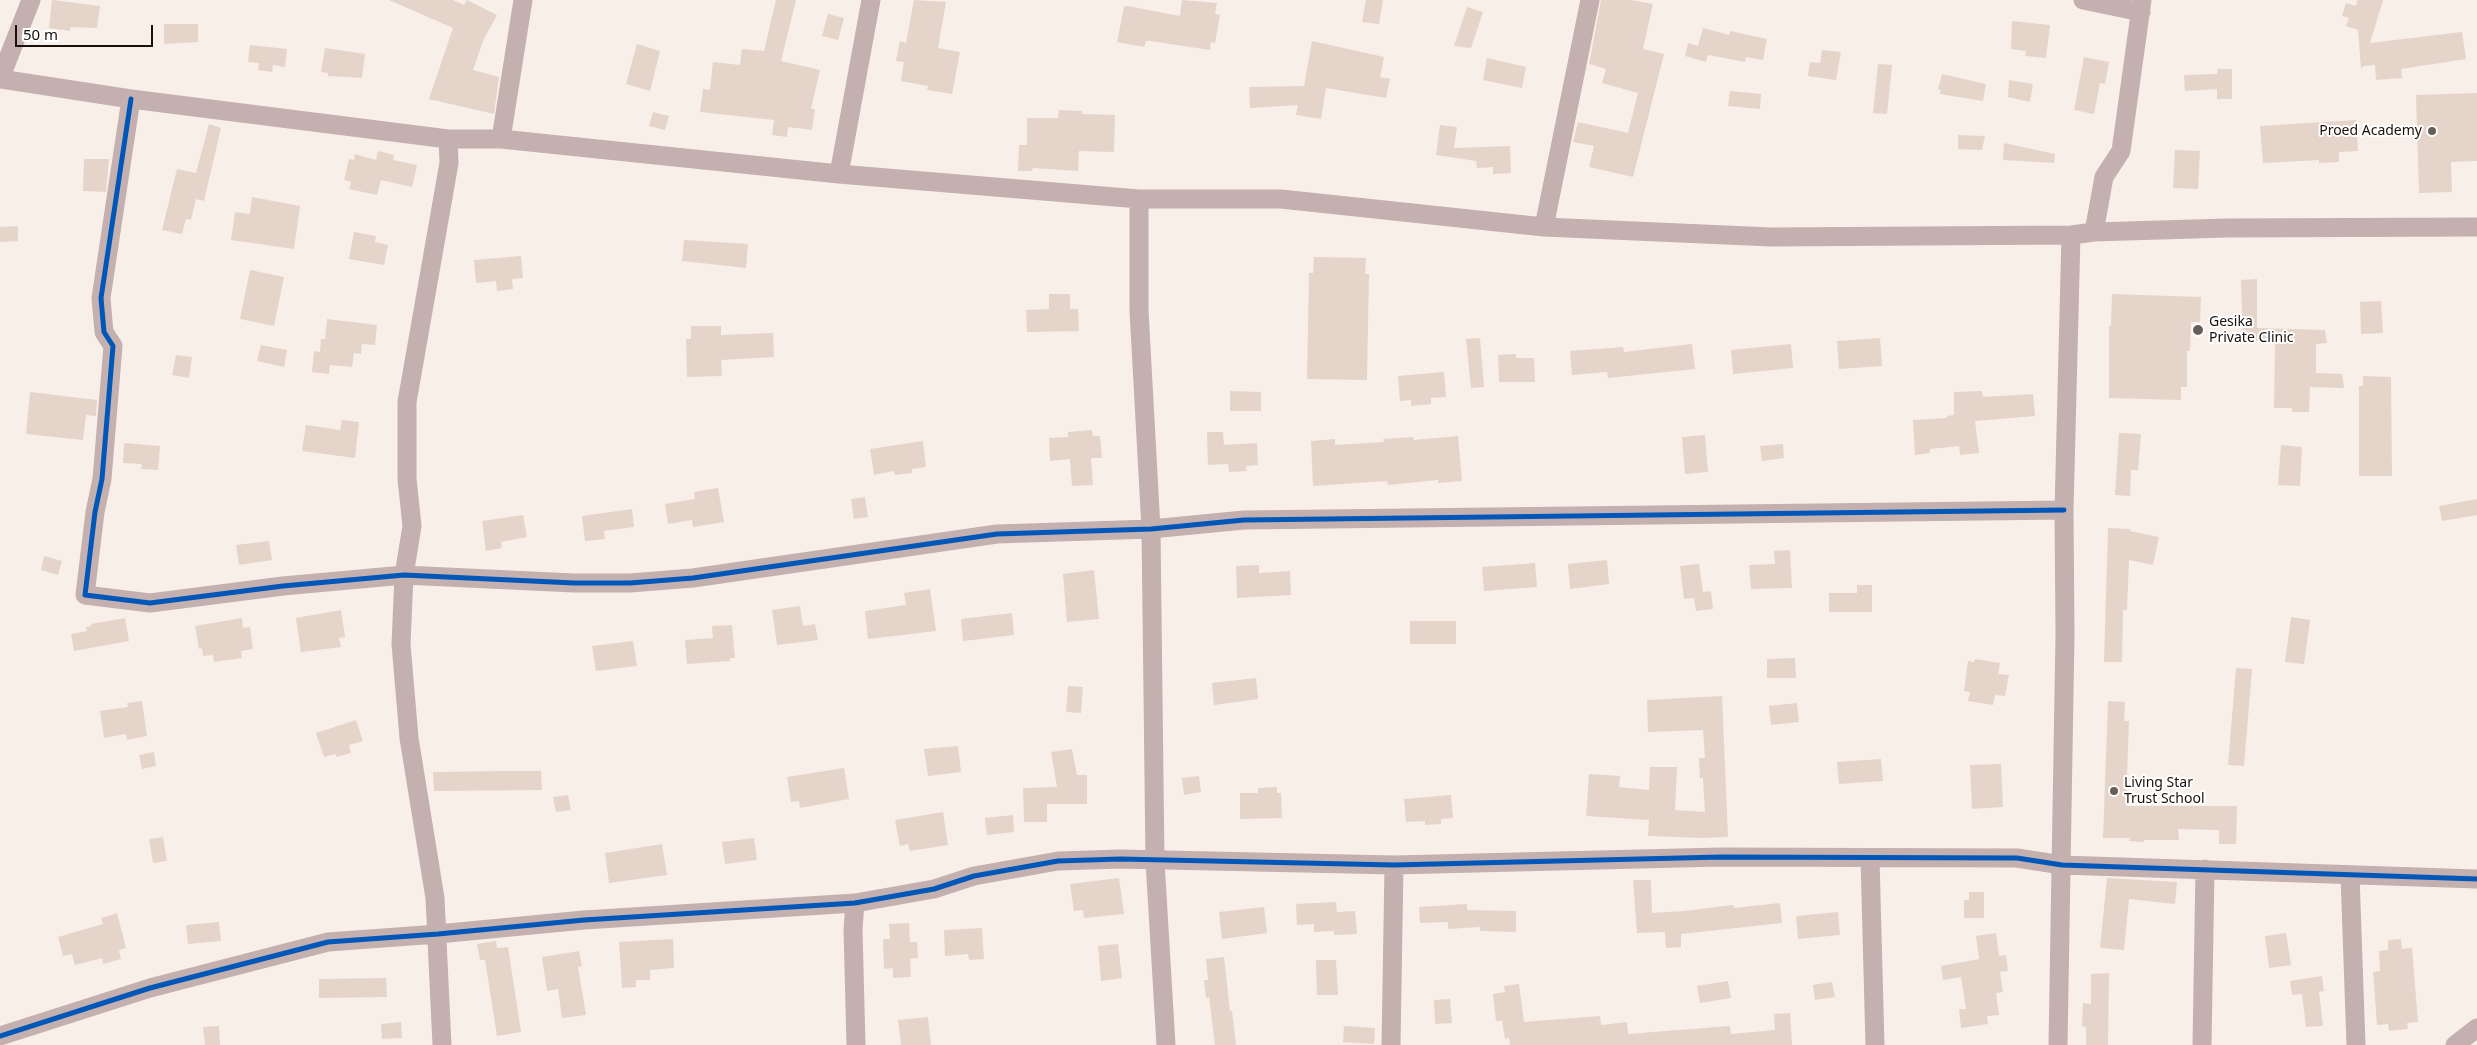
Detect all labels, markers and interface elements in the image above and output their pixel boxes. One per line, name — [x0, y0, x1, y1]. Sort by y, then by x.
scale bar — [18, 15, 155, 47]
text: 50 m — [23, 24, 58, 44]
place label: Proed Academy — [2319, 123, 2422, 139]
marker: Proed Academy — [2426, 125, 2438, 137]
place label: Gesika Private Clinic — [2209, 314, 2293, 347]
marker: Gesika Private Clinic — [2191, 323, 2205, 337]
place label: Living Star Trust School — [2124, 775, 2205, 808]
marker: Living Star Trust School — [2108, 785, 2120, 797]

